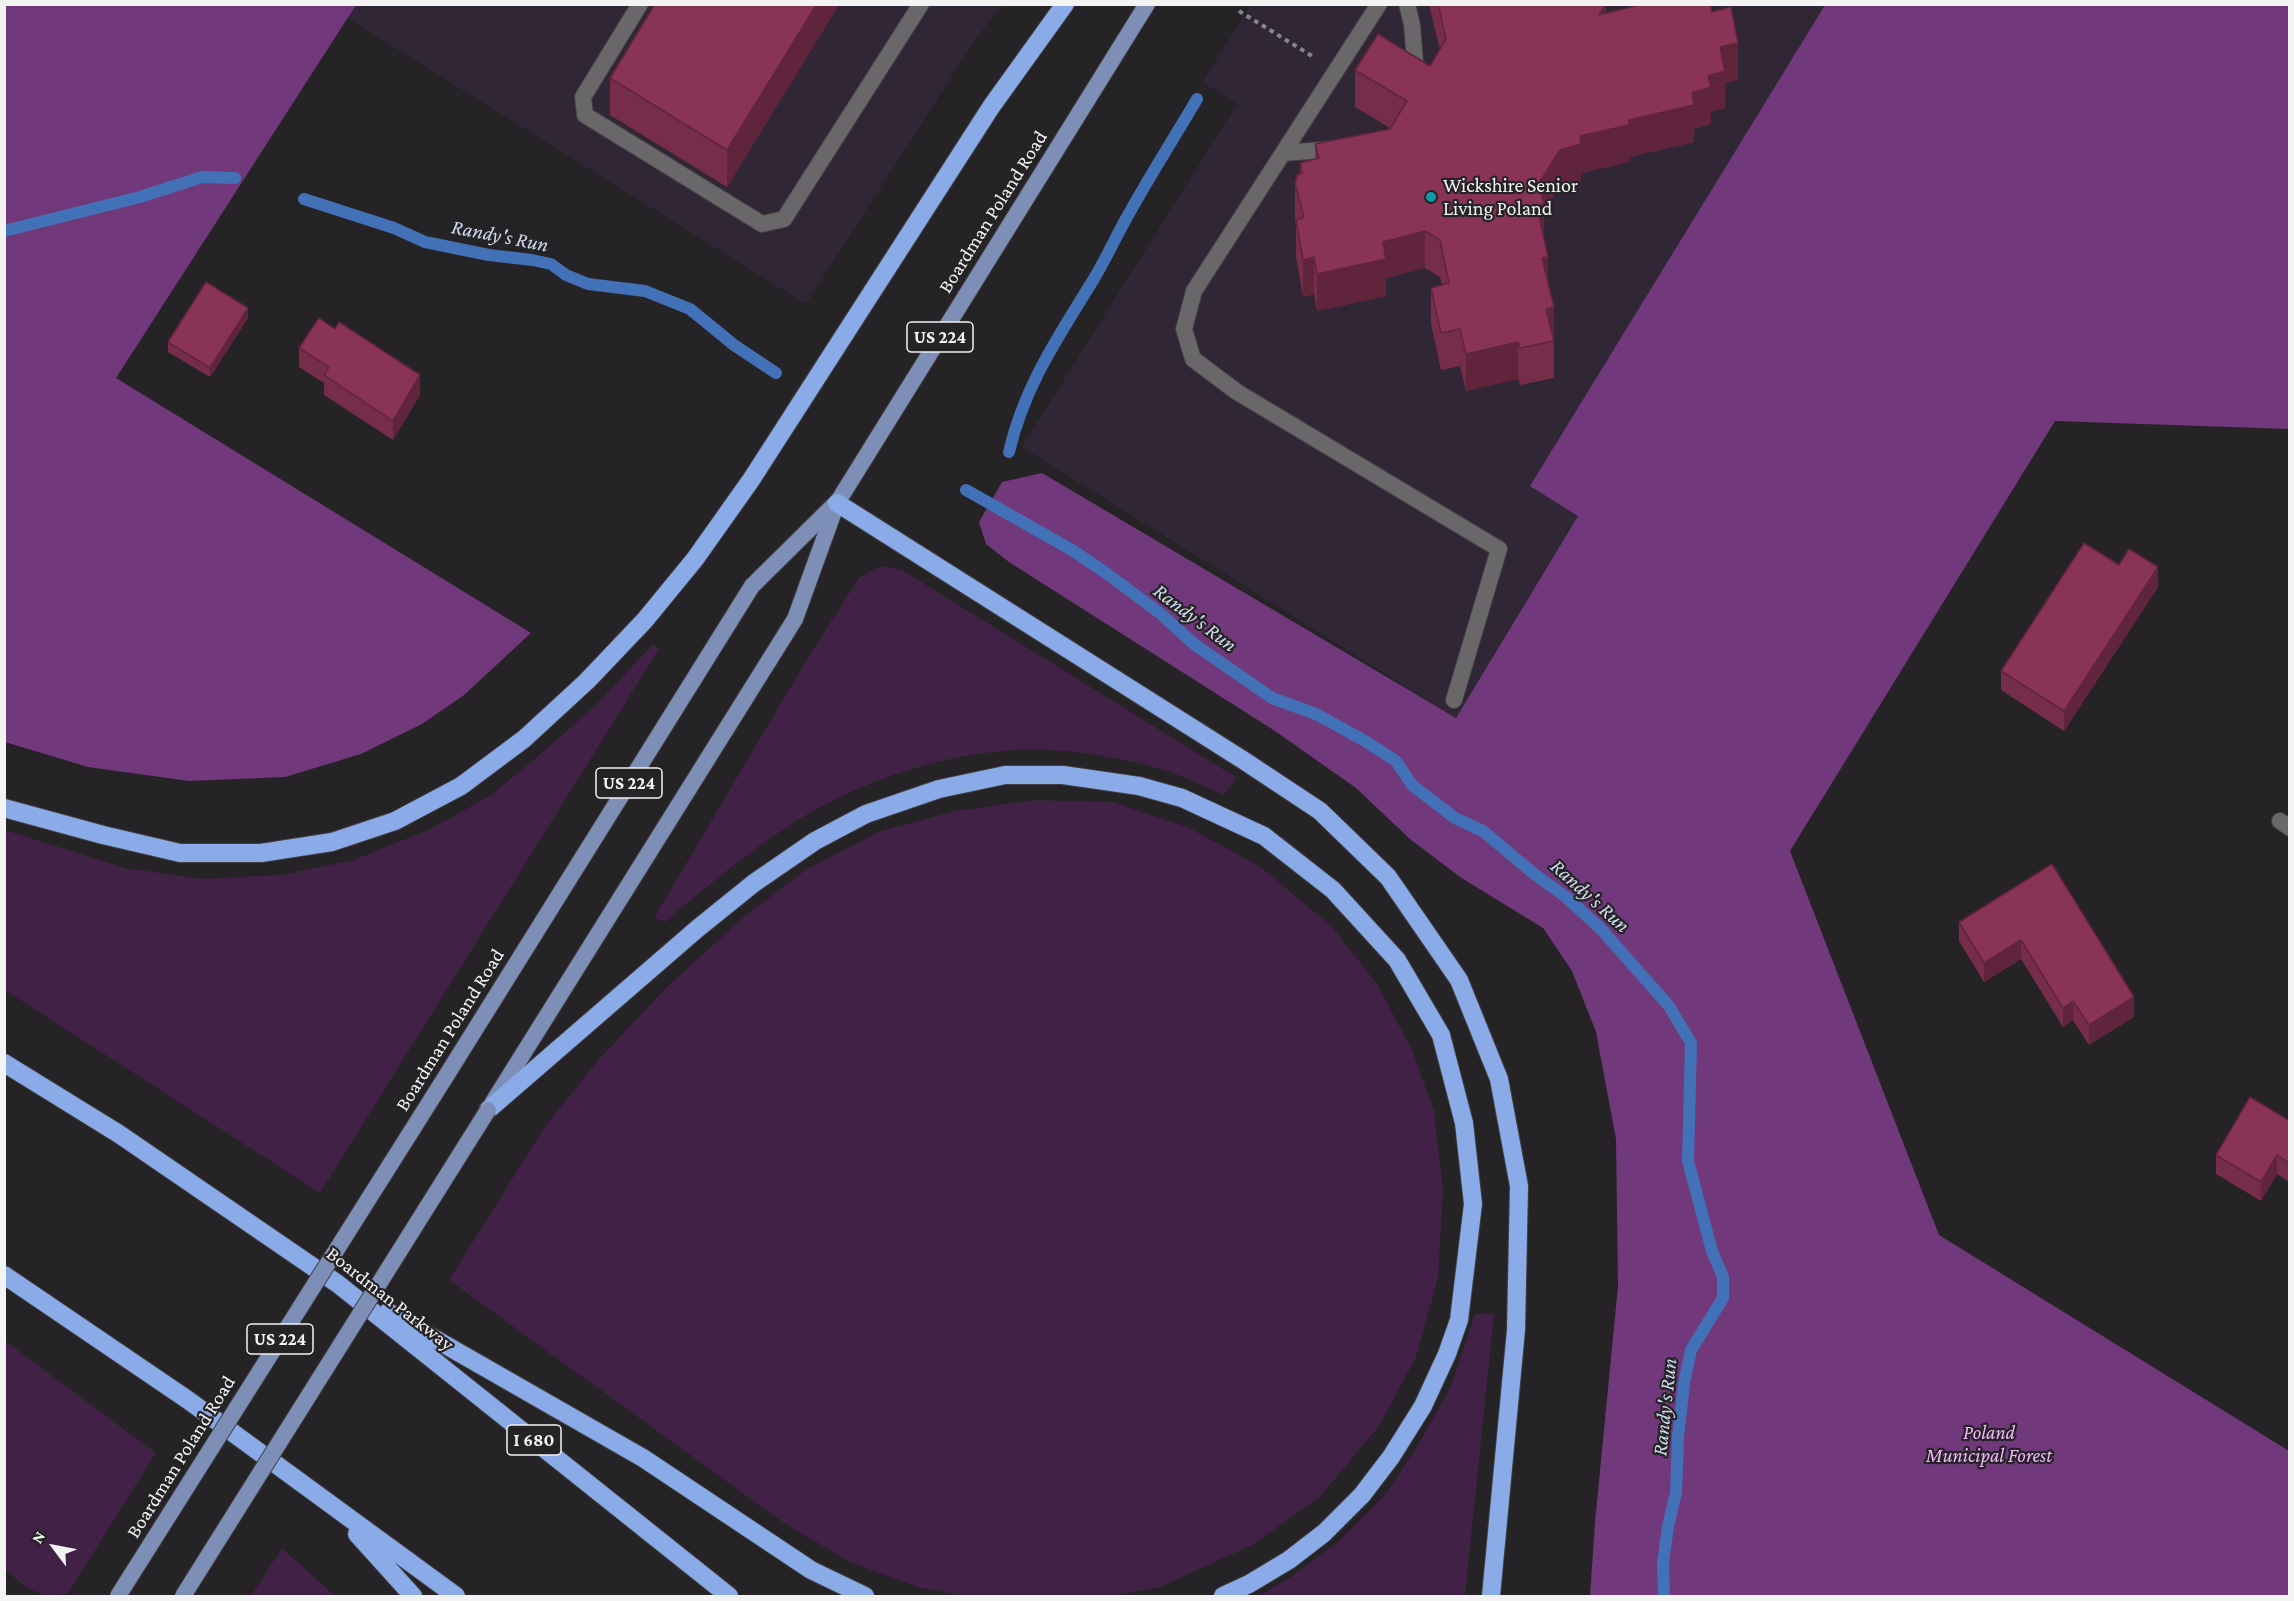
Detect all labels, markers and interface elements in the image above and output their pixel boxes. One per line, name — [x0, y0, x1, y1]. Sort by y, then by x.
street label: Boardman Poland Road — [933, 126, 1053, 298]
place label: Wickshire Senior Living Poland — [1443, 174, 1578, 221]
marker: Wickshire Senior Living Poland — [1424, 190, 1438, 204]
water label: Randy's Run — [449, 214, 551, 258]
road number: US 224 — [907, 322, 973, 352]
water label: Randy's Run — [1148, 578, 1242, 658]
road number: US 224 — [596, 768, 662, 798]
water label: Randy's Run — [1545, 854, 1635, 938]
street label: Boardman Poland Road — [390, 944, 510, 1116]
street label: Boardman Parkway — [321, 1242, 459, 1356]
road number: US 224 — [247, 1324, 313, 1354]
water label: Randy's Run — [1647, 1357, 1683, 1457]
street label: Boardman Poland Road — [121, 1371, 241, 1543]
park label: Poland Municipal Forest — [1926, 1421, 2052, 1468]
road number: I 680 — [507, 1425, 561, 1455]
north arrow — [24, 1517, 84, 1577]
text: N — [28, 1528, 48, 1546]

